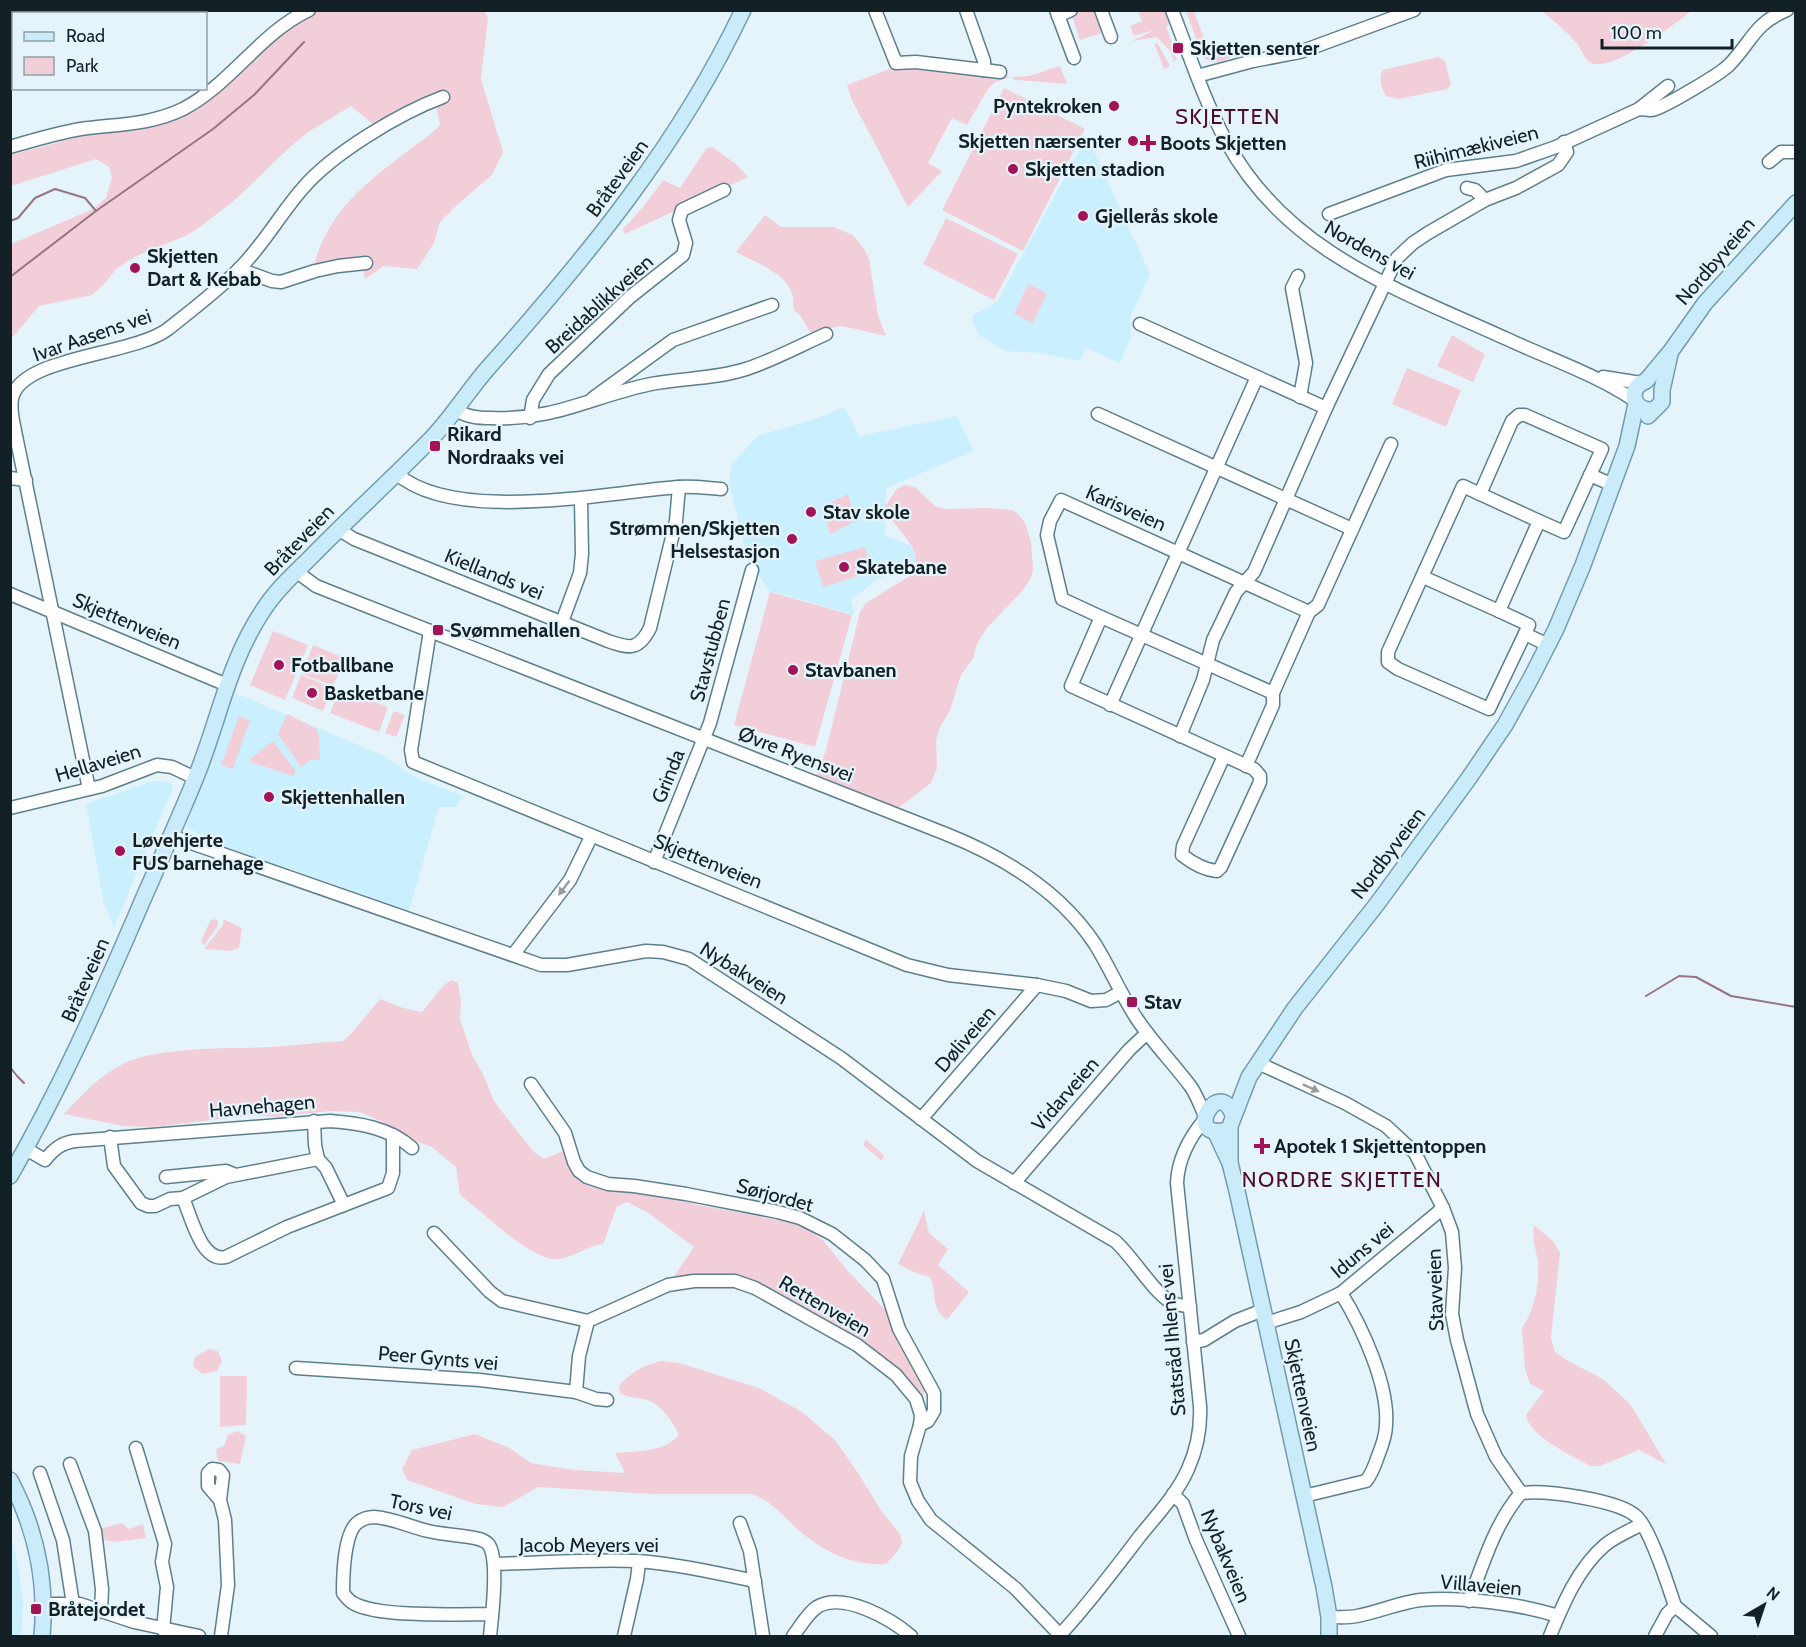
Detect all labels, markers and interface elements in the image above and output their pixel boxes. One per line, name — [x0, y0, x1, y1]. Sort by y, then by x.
legend — [12, 12, 207, 90]
scale bar — [1602, 12, 1732, 50]
text: 100 m — [1611, 22, 1662, 44]
text: Road — [66, 25, 105, 47]
place label: Skjetten senter — [1190, 36, 1320, 60]
marker: Skjetten senter — [1171, 41, 1185, 55]
text: Park — [66, 55, 99, 77]
place label: Pyntekroken — [993, 94, 1102, 118]
marker: Pyntekroken — [1107, 99, 1121, 113]
district label: SKJETTEN — [1175, 103, 1281, 130]
street label: Riihimækiveien — [1411, 120, 1541, 174]
place label: Skjetten nærsenter — [958, 129, 1121, 153]
place label: Boots Skjetten — [1160, 131, 1286, 155]
marker: Skjetten nærsenter — [1126, 134, 1140, 148]
street label: Bråteveien — [581, 135, 653, 221]
marker: Boots Skjetten — [1141, 136, 1155, 150]
place label: Skjetten stadion — [1025, 157, 1165, 181]
marker: Skjetten stadion — [1006, 162, 1020, 176]
place label: Gjellerås skole — [1095, 204, 1218, 228]
marker: Gjellerås skole — [1076, 209, 1090, 223]
street label: Nordbyveien — [1670, 212, 1760, 310]
street label: Nordens vei — [1320, 215, 1420, 285]
place label: Skjetten Dart & Kebab — [147, 244, 261, 291]
street label: Breidablikkveien — [540, 249, 658, 359]
marker: Skjetten Dart & Kebab — [128, 261, 142, 275]
street label: Ivar Aasens vei — [30, 304, 154, 366]
place label: Rikard Nordraaks vei — [447, 422, 564, 469]
marker: Rikard Nordraaks vei — [428, 439, 442, 453]
street label: Karisveien — [1082, 480, 1170, 536]
street label: Bråteveien — [259, 499, 339, 581]
place label: Stav skole — [823, 500, 910, 524]
marker: Stav skole — [804, 505, 818, 519]
place label: Strømmen/Skjetten Helsestasjon — [609, 516, 780, 563]
marker: Strømmen/Skjetten Helsestasjon — [785, 532, 799, 546]
street label: Kiellands vei — [441, 543, 547, 605]
place label: Skatebane — [856, 555, 947, 579]
marker: Skatebane — [837, 560, 851, 574]
street label: Skjettenveien — [69, 587, 185, 655]
street label: Stavstubben — [685, 596, 735, 704]
place label: Svømmehallen — [450, 618, 580, 642]
marker: Svømmehallen — [431, 623, 445, 637]
place label: Fotballbane — [291, 653, 394, 677]
marker: Fotballbane — [272, 658, 286, 672]
place label: Stavbanen — [805, 658, 897, 682]
marker: Stavbanen — [786, 663, 800, 677]
place label: Basketbane — [324, 681, 424, 705]
marker: Basketbane — [305, 686, 319, 700]
street label: Øvre Ryensvei — [735, 721, 857, 787]
street label: Hellaveien — [52, 739, 144, 787]
street label: Grinda — [646, 745, 690, 806]
place label: Skjettenhallen — [281, 785, 405, 809]
marker: Skjettenhallen — [262, 790, 276, 804]
street label: Nordbyveien — [1346, 802, 1430, 904]
place label: Løvehjerte FUS barnehage — [132, 828, 264, 875]
street label: Skjettenveien — [650, 828, 766, 894]
marker: Løvehjerte FUS barnehage — [113, 844, 127, 858]
one-way arrow — [559, 881, 571, 896]
street label: Bråteveien — [56, 934, 114, 1026]
street label: Nybakveien — [696, 937, 792, 1009]
place label: Stav — [1144, 990, 1182, 1014]
marker: Stav — [1125, 995, 1139, 1009]
street label: Døliveien — [930, 1001, 1000, 1077]
street label: Vidarveien — [1026, 1052, 1104, 1136]
one-way arrow — [1302, 1083, 1320, 1093]
street label: Havnehagen — [208, 1089, 316, 1123]
place label: Apotek 1 Skjettentoppen — [1274, 1134, 1486, 1158]
marker: Apotek 1 Skjettentoppen — [1255, 1139, 1269, 1153]
district label: NORDRE SKJETTEN — [1242, 1167, 1442, 1192]
street label: Sørjordet — [734, 1173, 816, 1217]
street label: Iduns vei — [1326, 1217, 1398, 1283]
street label: Stavveien — [1422, 1248, 1448, 1332]
street label: Statsråd Ihlens vei — [1153, 1263, 1191, 1417]
street label: Rettenveien — [775, 1270, 875, 1342]
street label: Skjettenveien — [1279, 1336, 1327, 1454]
street label: Peer Gynts vei — [377, 1341, 499, 1375]
street label: Tors vei — [388, 1489, 454, 1525]
street label: Nybakveien — [1196, 1506, 1256, 1606]
street label: Jacob Meyers vei — [518, 1533, 659, 1557]
street label: Villaveien — [1439, 1569, 1523, 1601]
north arrow — [1734, 1575, 1794, 1635]
text: N — [1763, 1583, 1783, 1605]
place label: Bråtejordet — [48, 1597, 145, 1621]
marker: Bråtejordet — [29, 1602, 43, 1616]

